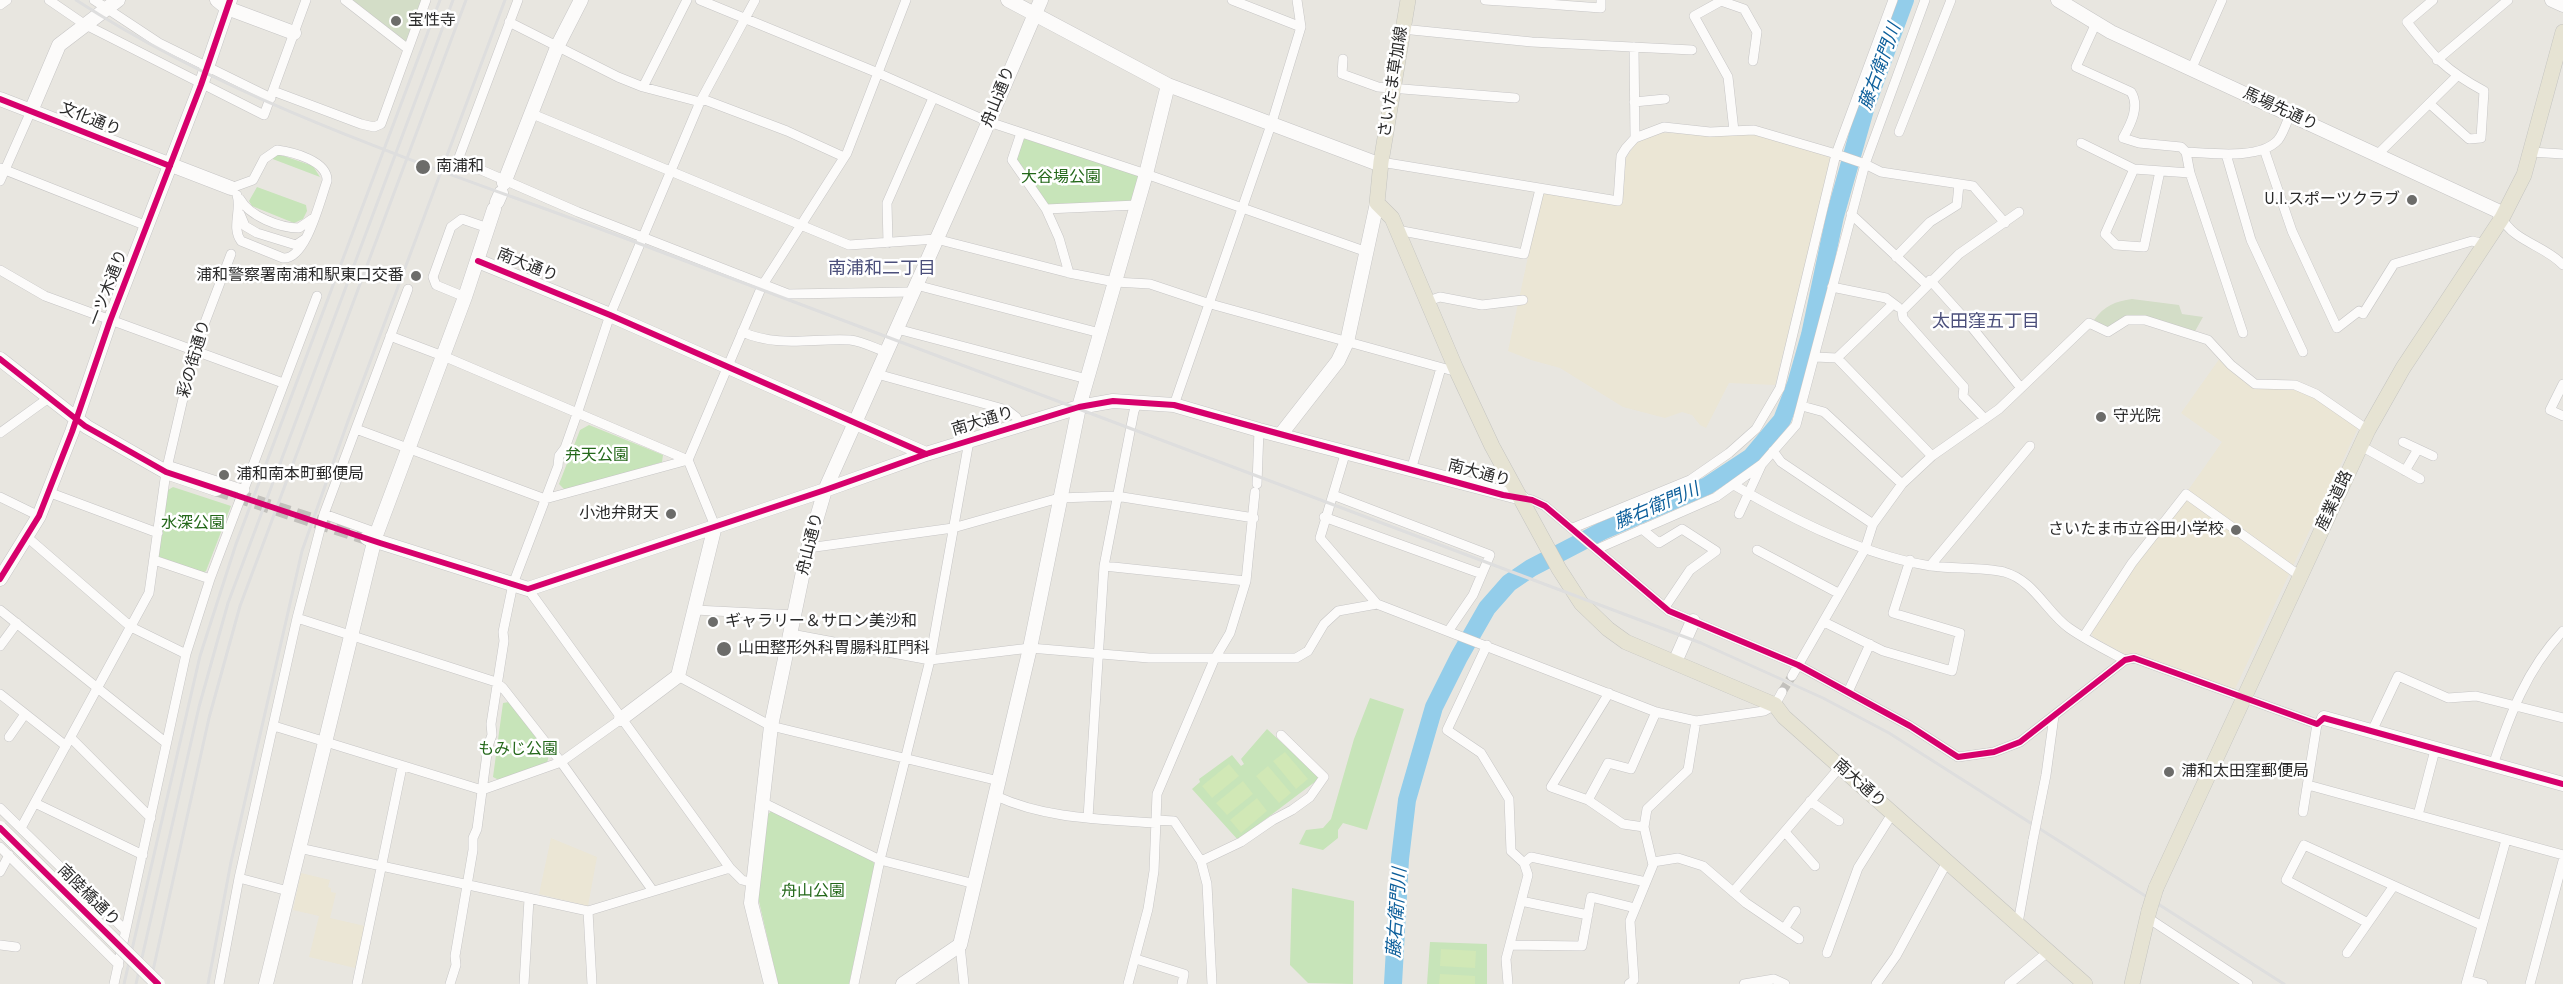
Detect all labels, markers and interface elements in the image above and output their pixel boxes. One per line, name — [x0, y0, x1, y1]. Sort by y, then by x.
place label: 宝性寺 — [408, 11, 456, 31]
marker: 宝性寺 — [389, 14, 403, 28]
water label: 藤右衛門川 — [1855, 21, 1907, 113]
street label: さいたま草加線 — [1376, 25, 1412, 139]
street label: 舟山通り — [978, 64, 1020, 130]
street label: 馬場先通り — [2240, 84, 2320, 136]
street label: 文化通り — [57, 99, 123, 141]
place label: 南浦和 — [436, 157, 484, 177]
marker: 南浦和 — [414, 158, 432, 176]
park label: 大谷場公園 — [1021, 168, 1101, 188]
place label: U.I.スポーツクラブ — [2264, 190, 2400, 210]
marker: U.I.スポーツクラブ — [2405, 193, 2419, 207]
street label: 南大通り — [494, 245, 560, 287]
street label: 一ツ木通り — [86, 247, 132, 329]
district label: 南浦和二丁目 — [828, 259, 936, 281]
place label: 浦和警察署南浦和駅東口交番 — [196, 266, 404, 286]
marker: 浦和警察署南浦和駅東口交番 — [409, 269, 423, 283]
district label: 太田窪五丁目 — [1932, 312, 2040, 334]
street label: 彩の街通り — [175, 318, 215, 400]
street label: 南大通り — [950, 403, 1016, 441]
place label: 守光院 — [2113, 407, 2161, 427]
marker: 守光院 — [2094, 410, 2108, 424]
park label: 弁天公園 — [565, 446, 629, 466]
street label: 南大通り — [1446, 456, 1512, 492]
place label: 浦和南本町郵便局 — [236, 465, 364, 485]
marker: 浦和南本町郵便局 — [217, 468, 231, 482]
street label: 産業道路 — [2313, 468, 2357, 534]
water label: 藤右衛門川 — [1611, 479, 1703, 535]
place label: 小池弁財天 — [579, 504, 659, 524]
marker: 小池弁財天 — [664, 507, 678, 521]
street label: 舟山通り — [794, 511, 828, 577]
park label: 水深公園 — [161, 514, 225, 534]
place label: さいたま市立谷田小学校 — [2048, 520, 2224, 540]
marker: さいたま市立谷田小学校 — [2229, 523, 2243, 537]
place label: ギャラリー＆サロン美沙和 — [725, 612, 917, 632]
marker: ギャラリー＆サロン美沙和 — [706, 615, 720, 629]
place label: 山田整形外科胃腸科肛門科 — [738, 639, 930, 659]
marker: 山田整形外科胃腸科肛門科 — [715, 640, 733, 658]
park label: もみじ公園 — [478, 740, 558, 760]
street label: 南大通り — [1829, 755, 1889, 813]
place label: 浦和太田窪郵便局 — [2181, 762, 2309, 782]
marker: 浦和太田窪郵便局 — [2162, 765, 2176, 779]
street label: 南陸橋通り — [53, 861, 123, 931]
water label: 藤右衛門川 — [1384, 867, 1412, 959]
park label: 舟山公園 — [781, 882, 845, 902]

